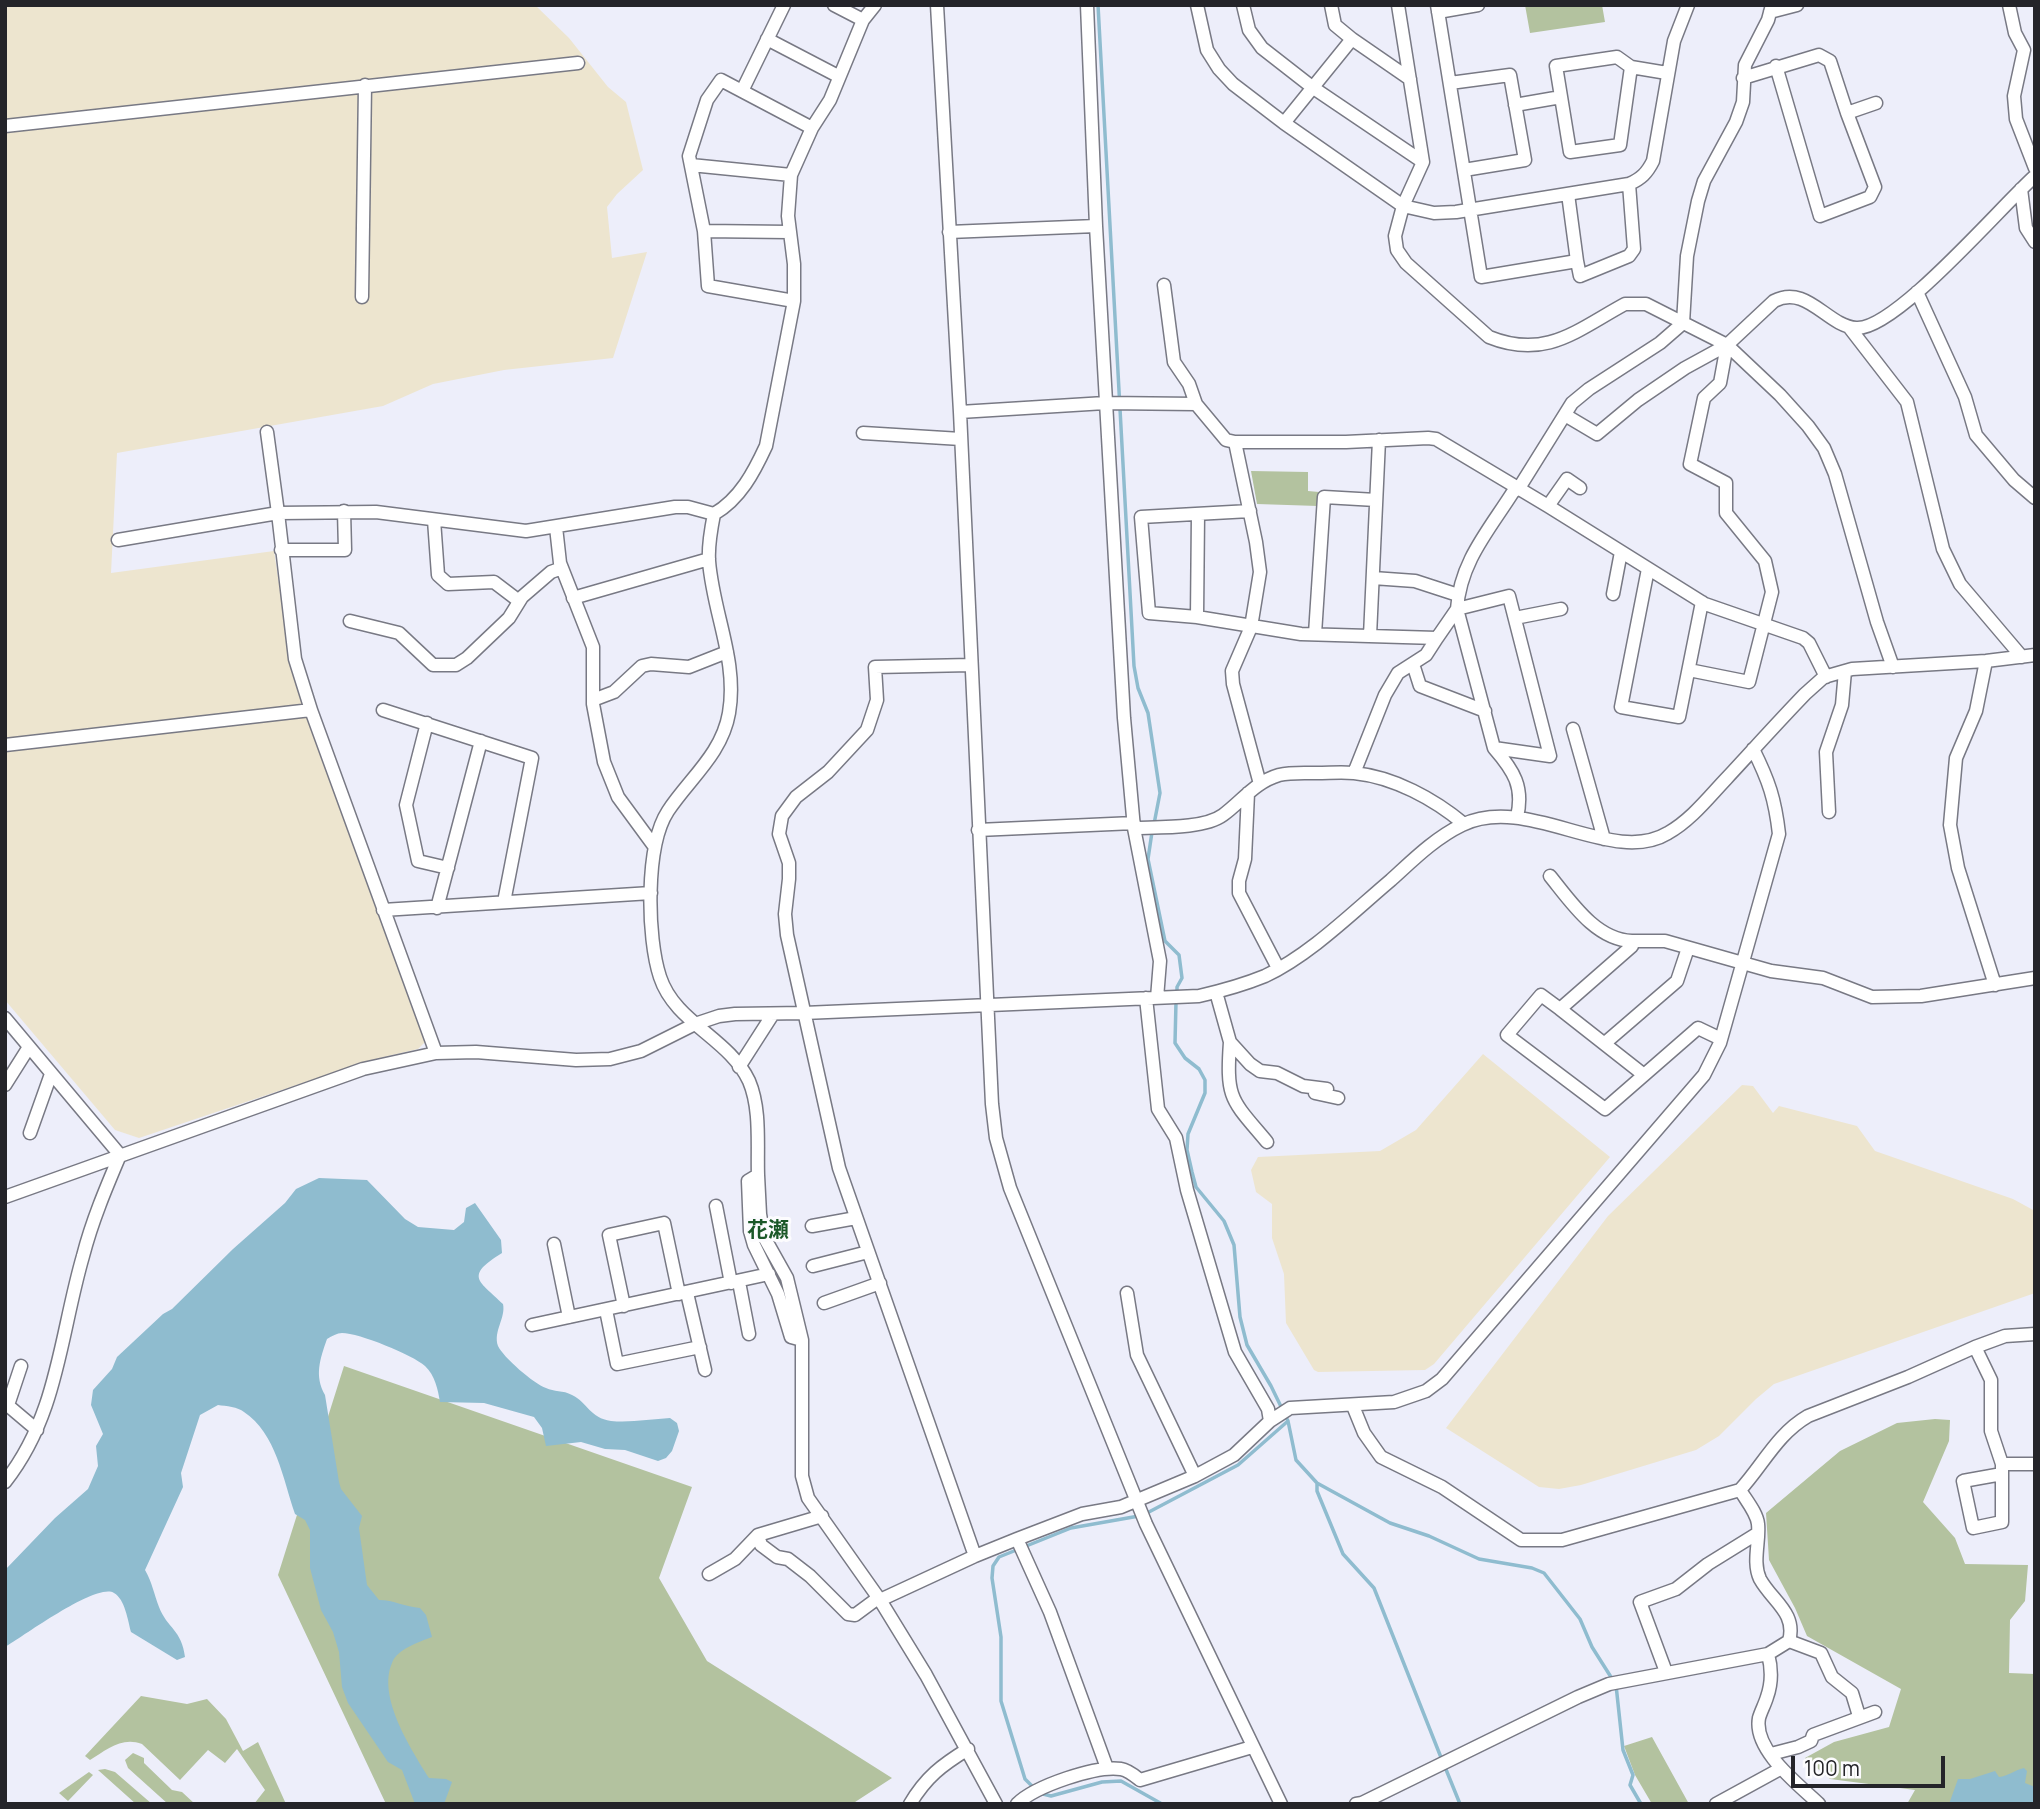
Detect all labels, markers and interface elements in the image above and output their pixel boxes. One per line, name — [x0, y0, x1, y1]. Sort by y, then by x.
district label: 花瀬 — [747, 1218, 789, 1244]
scale bar — [1795, 1742, 1949, 1786]
text: 100 m — [1804, 1754, 1860, 1782]

